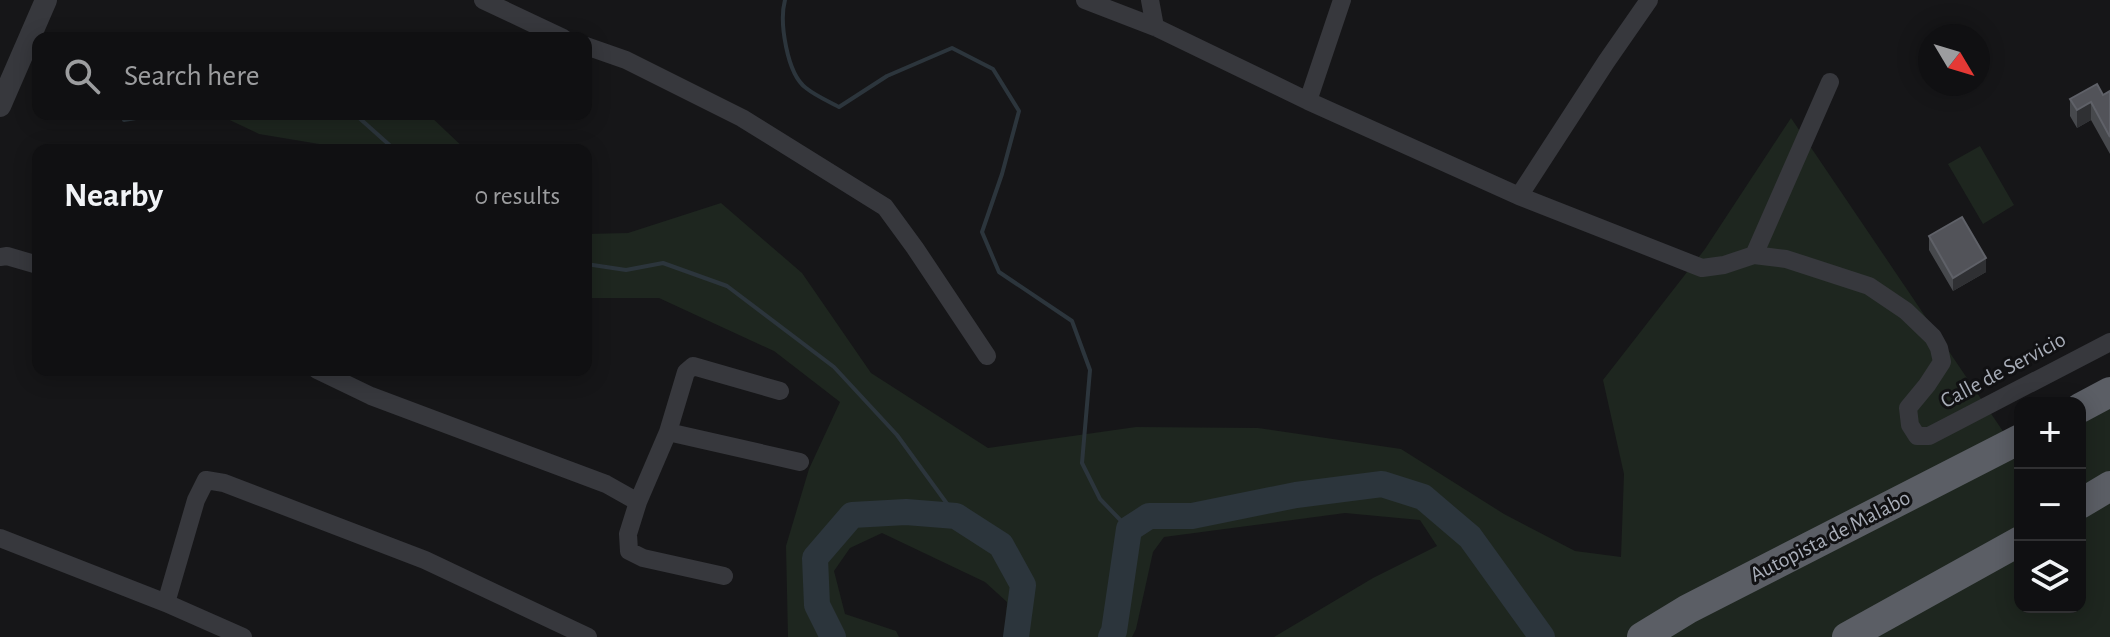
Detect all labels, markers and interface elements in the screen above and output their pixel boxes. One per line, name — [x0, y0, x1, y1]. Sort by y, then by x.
north arrow — [1918, 24, 1990, 96]
search box — [32, 32, 592, 120]
icon: search — [60, 54, 104, 98]
text: Search here — [124, 61, 260, 91]
text: Nearby — [64, 179, 163, 213]
text: 0 results — [474, 183, 560, 209]
street label: Calle de Servicio — [1937, 328, 2069, 412]
map controls — [2014, 397, 2086, 613]
button: + — [2014, 397, 2086, 469]
button: − — [2014, 469, 2086, 541]
street label: Autopista de Malabo — [1746, 486, 1914, 586]
button: layers — [2014, 541, 2086, 613]

